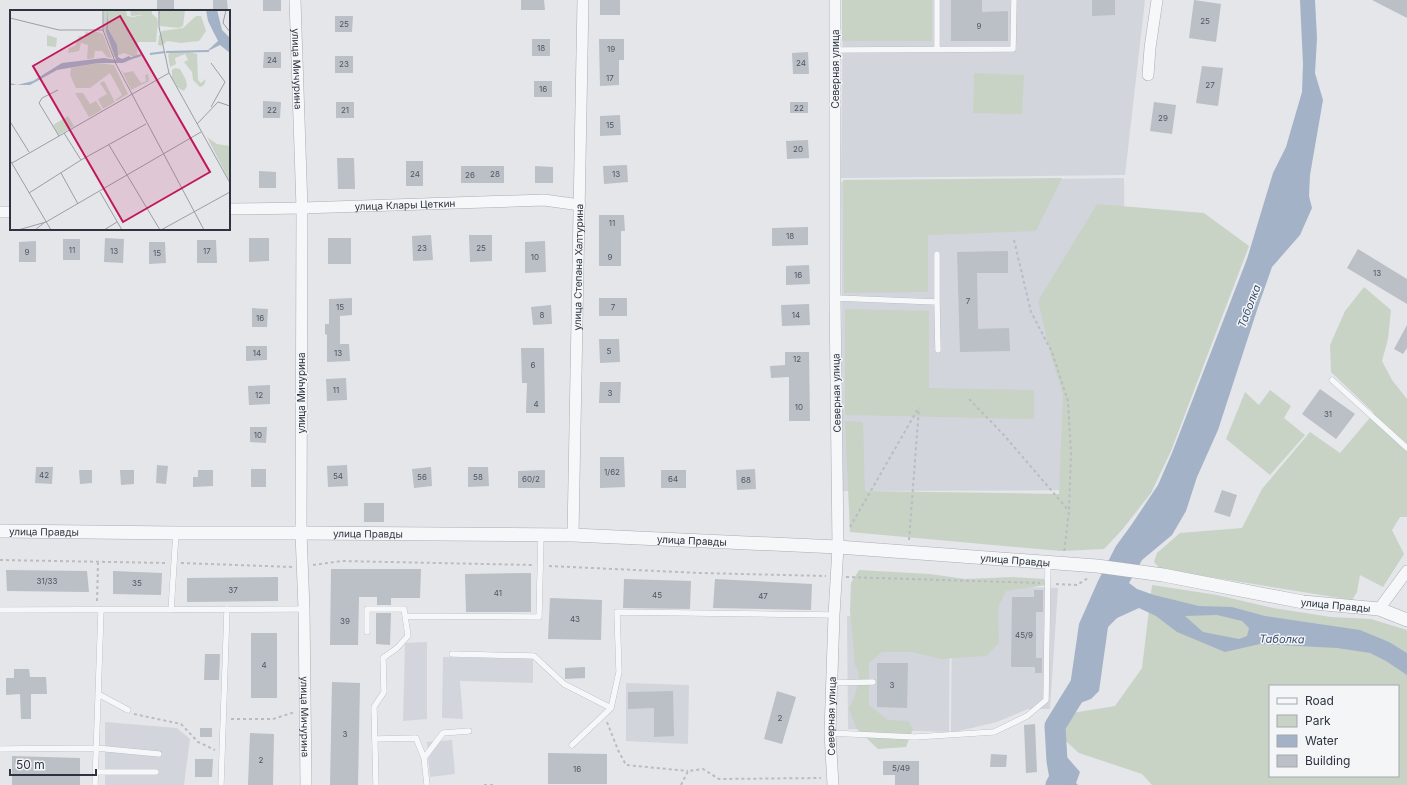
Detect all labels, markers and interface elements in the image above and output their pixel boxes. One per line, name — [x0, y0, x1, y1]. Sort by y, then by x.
inset map — [10, 10, 230, 230]
house number: 25 — [1200, 16, 1210, 26]
house number: 25 — [339, 19, 349, 29]
house number: 9 — [977, 21, 982, 31]
street label: улица Мичурина — [290, 28, 305, 110]
street label: Северная улица — [829, 29, 841, 109]
house number: 18 — [537, 43, 545, 53]
house number: 19 — [607, 44, 615, 54]
house number: 24 — [267, 55, 277, 65]
house number: 24 — [796, 58, 806, 68]
house number: 23 — [339, 59, 349, 69]
house number: 17 — [606, 73, 614, 83]
house number: 27 — [1205, 80, 1215, 90]
house number: 16 — [539, 84, 547, 94]
house number: 22 — [794, 103, 804, 113]
house number: 22 — [267, 105, 277, 115]
house number: 21 — [341, 105, 349, 115]
house number: 29 — [1158, 113, 1168, 123]
house number: 15 — [606, 120, 614, 130]
house number: 20 — [793, 144, 803, 154]
house number: 24 — [410, 169, 420, 179]
house number: 28 — [490, 169, 500, 179]
house number: 13 — [612, 169, 620, 179]
house number: 26 — [465, 170, 475, 180]
street label: улица Клары Цеткин — [354, 197, 456, 212]
street label: улица Степана Халтурина — [571, 204, 585, 330]
house number: 11 — [609, 218, 615, 228]
house number: 18 — [786, 231, 794, 241]
house number: 23 — [417, 243, 427, 253]
house number: 25 — [476, 243, 486, 253]
house number: 11 — [69, 245, 75, 255]
house number: 13 — [110, 246, 118, 256]
house number: 17 — [203, 246, 211, 256]
house number: 9 — [25, 247, 30, 257]
house number: 15 — [153, 248, 161, 258]
house number: 10 — [531, 252, 539, 262]
house number: 9 — [608, 252, 613, 262]
house number: 13 — [1373, 268, 1381, 278]
house number: 16 — [794, 270, 802, 280]
water label: Таболка — [1234, 282, 1264, 330]
house number: 7 — [966, 296, 971, 306]
house number: 15 — [336, 302, 344, 312]
house number: 7 — [611, 302, 616, 312]
house number: 8 — [540, 310, 545, 320]
house number: 14 — [792, 310, 800, 320]
house number: 16 — [256, 313, 264, 323]
house number: 5 — [607, 346, 612, 356]
house number: 14 — [253, 348, 261, 358]
house number: 13 — [334, 348, 342, 358]
street label: улица Мичурина — [295, 353, 307, 434]
street label: Северная улица — [829, 353, 843, 433]
house number: 12 — [793, 354, 801, 364]
house number: 6 — [531, 360, 536, 370]
house number: 11 — [333, 385, 339, 395]
house number: 3 — [608, 388, 613, 398]
house number: 12 — [255, 390, 263, 400]
house number: 4 — [533, 399, 539, 409]
house number: 10 — [795, 402, 803, 412]
house number: 31 — [1324, 409, 1332, 419]
house number: 10 — [254, 430, 262, 440]
house number: 1/62 — [604, 467, 620, 477]
house number: 42 — [39, 470, 49, 480]
house number: 54 — [333, 471, 343, 481]
house number: 56 — [417, 472, 427, 482]
house number: 58 — [473, 472, 483, 482]
house number: 60/2 — [522, 474, 540, 484]
house number: 64 — [668, 474, 678, 484]
house number: 68 — [741, 475, 751, 485]
street label: улица Правды — [9, 525, 79, 538]
street label: улица Правды — [333, 527, 403, 540]
street label: улица Правды — [657, 533, 727, 548]
street label: улица Правды — [980, 551, 1051, 569]
house number: 31/33 — [37, 576, 58, 586]
house number: 35 — [132, 578, 142, 588]
house number: 37 — [228, 585, 238, 595]
house number: 41 — [494, 588, 502, 598]
house number: 45 — [652, 590, 662, 600]
house number: 47 — [758, 591, 768, 601]
street label: улица Правды — [1300, 596, 1371, 614]
house number: 43 — [570, 614, 580, 624]
house number: 39 — [340, 616, 350, 626]
house number: 45/9 — [1015, 630, 1033, 640]
water label: Таболка — [1259, 632, 1305, 646]
house number: 4 — [261, 660, 267, 670]
street label: улица Мичурина — [299, 676, 312, 757]
street label: Северная улица — [824, 676, 838, 756]
house number: 3 — [890, 680, 895, 690]
legend — [1269, 685, 1399, 777]
text: Road — [1305, 693, 1334, 708]
house number: 2 — [778, 713, 783, 723]
text: Park — [1305, 713, 1331, 728]
house number: 3 — [343, 729, 348, 739]
text: Water — [1305, 733, 1339, 748]
scale bar — [10, 751, 96, 777]
text: Building — [1305, 753, 1350, 768]
house number: 2 — [259, 755, 264, 765]
text: 50 m — [16, 757, 45, 772]
house number: 5/49 — [892, 763, 910, 773]
house number: 16 — [573, 764, 581, 774]

